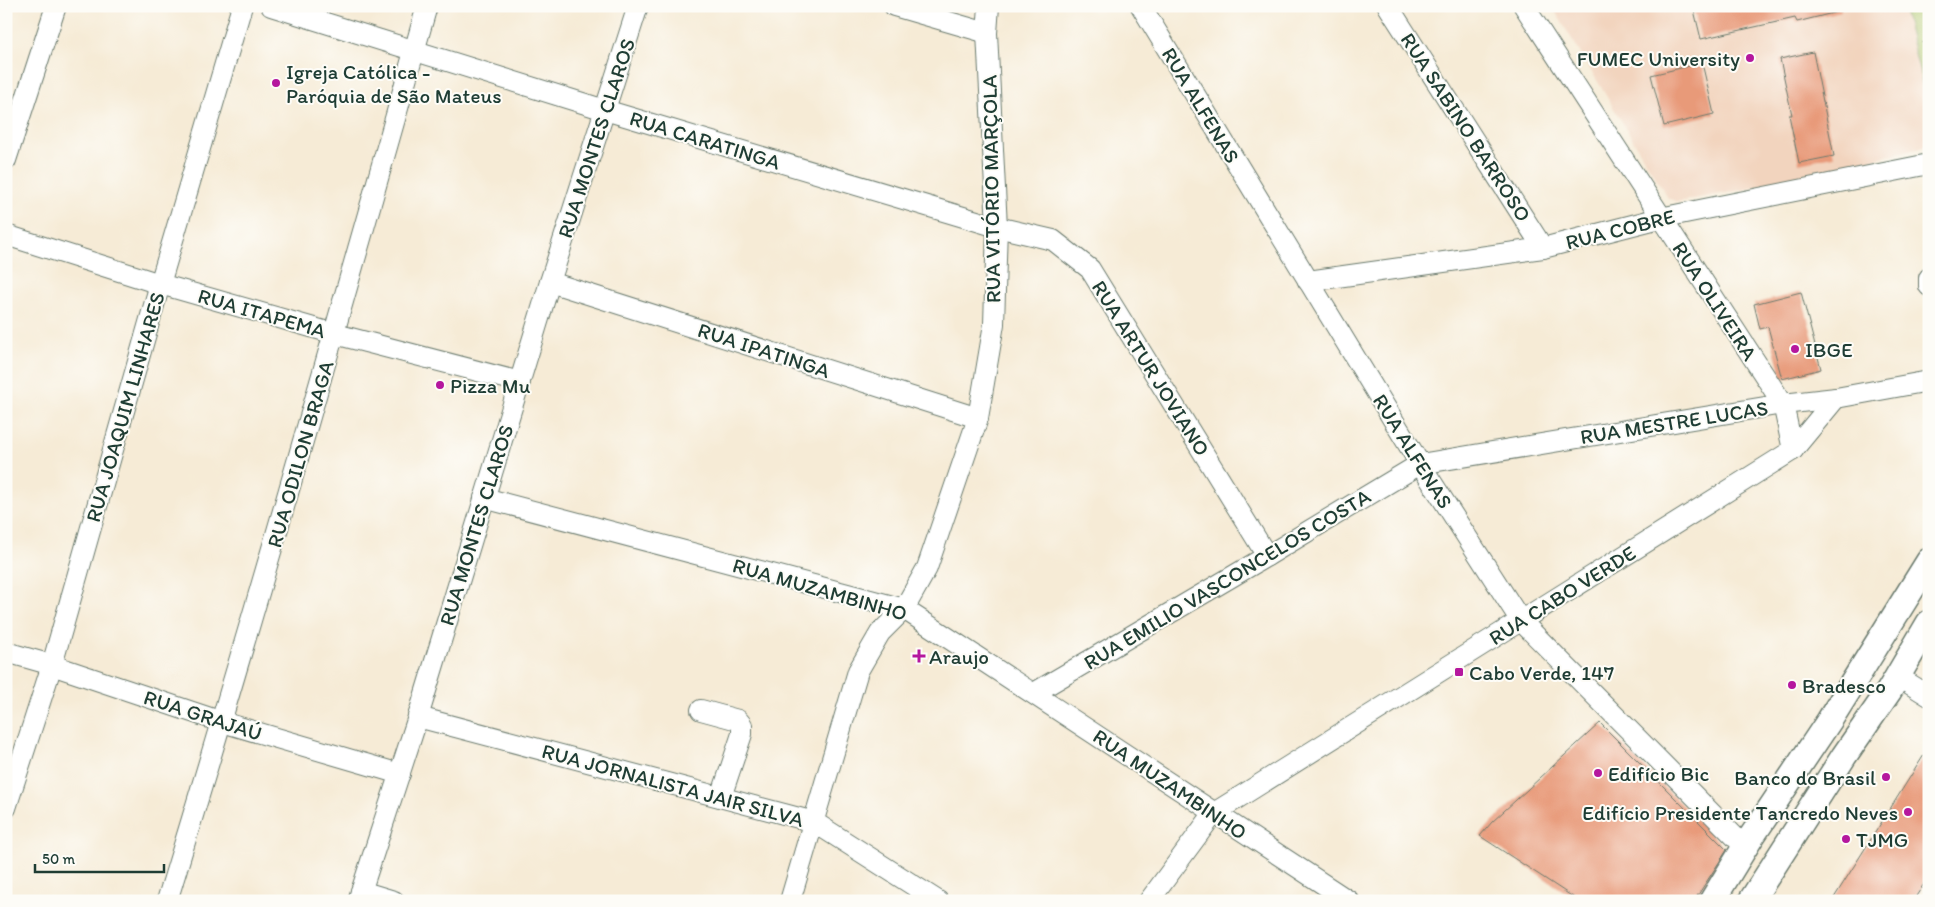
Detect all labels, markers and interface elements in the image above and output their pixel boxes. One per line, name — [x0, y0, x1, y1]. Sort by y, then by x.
street label: RUA SABINO BARROSO — [1396, 28, 1536, 226]
street label: RUA MONTES CLAROS — [552, 35, 640, 241]
street label: RUA ALFENAS — [1157, 43, 1245, 167]
place label: FUMEC University — [1577, 46, 1740, 71]
marker: FUMEC University — [1744, 52, 1756, 64]
place label: Igreja Católica - Paróquia de São Mateus — [286, 59, 501, 108]
street label: RUA VITÓRIO MARÇOLA — [976, 74, 1005, 303]
marker: Igreja Católica - Paróquia de São Mateus — [270, 77, 282, 89]
street label: RUA CARATINGA — [627, 105, 784, 175]
street label: RUA COBRE — [1563, 203, 1677, 255]
street label: RUA OLIVEIRA — [1667, 237, 1763, 365]
street label: RUA ARTUR JOVIANO — [1087, 276, 1215, 460]
street label: RUA ITAPEMA — [195, 283, 329, 343]
street label: RUA JOAQUIM LINHARES — [80, 289, 170, 525]
street label: RUA IPATINGA — [695, 317, 834, 383]
place label: IBGE — [1805, 337, 1853, 362]
marker: IBGE — [1789, 343, 1801, 355]
street label: RUA ODILON BRAGA — [261, 357, 339, 550]
place label: Pizza Mu — [450, 373, 531, 398]
marker: Pizza Mu — [434, 379, 446, 391]
street label: RUA ALFENAS — [1368, 389, 1458, 513]
street label: RUA MESTRE LUCAS — [1578, 395, 1770, 449]
street label: RUA MONTES CLAROS — [434, 422, 518, 628]
street label: RUA EMILIO VASCONCELOS COSTA — [1079, 483, 1375, 675]
street label: RUA CABO VERDE — [1484, 540, 1640, 650]
street label: RUA MUZAMBINHO — [730, 552, 910, 626]
place label: Araujo — [929, 644, 989, 669]
marker: Araujo — [913, 650, 925, 662]
place label: Cabo Verde, 147 — [1469, 660, 1614, 685]
marker: Cabo Verde, 147 — [1453, 666, 1465, 678]
place label: Bradesco — [1802, 673, 1886, 698]
marker: Bradesco — [1786, 679, 1798, 691]
street label: RUA GRAJAÚ — [141, 684, 265, 746]
street label: RUA MUZAMBINHO — [1088, 723, 1252, 845]
street label: RUA JORNALISTA JAIR SILVA — [539, 738, 807, 832]
place label: Edifício Bic — [1608, 761, 1709, 786]
place label: Banco do Brasil — [1734, 765, 1876, 790]
marker: Edifício Bic — [1592, 767, 1604, 779]
marker: Banco do Brasil — [1880, 771, 1892, 783]
place label: Edifício Presidente Tancredo Neves — [1582, 800, 1898, 825]
marker: Edifício Presidente Tancredo Neves — [1902, 806, 1914, 818]
place label: TJMG — [1856, 827, 1908, 852]
marker: TJMG — [1840, 833, 1852, 845]
scale bar — [35, 842, 164, 874]
text: 50 m — [42, 850, 75, 868]

